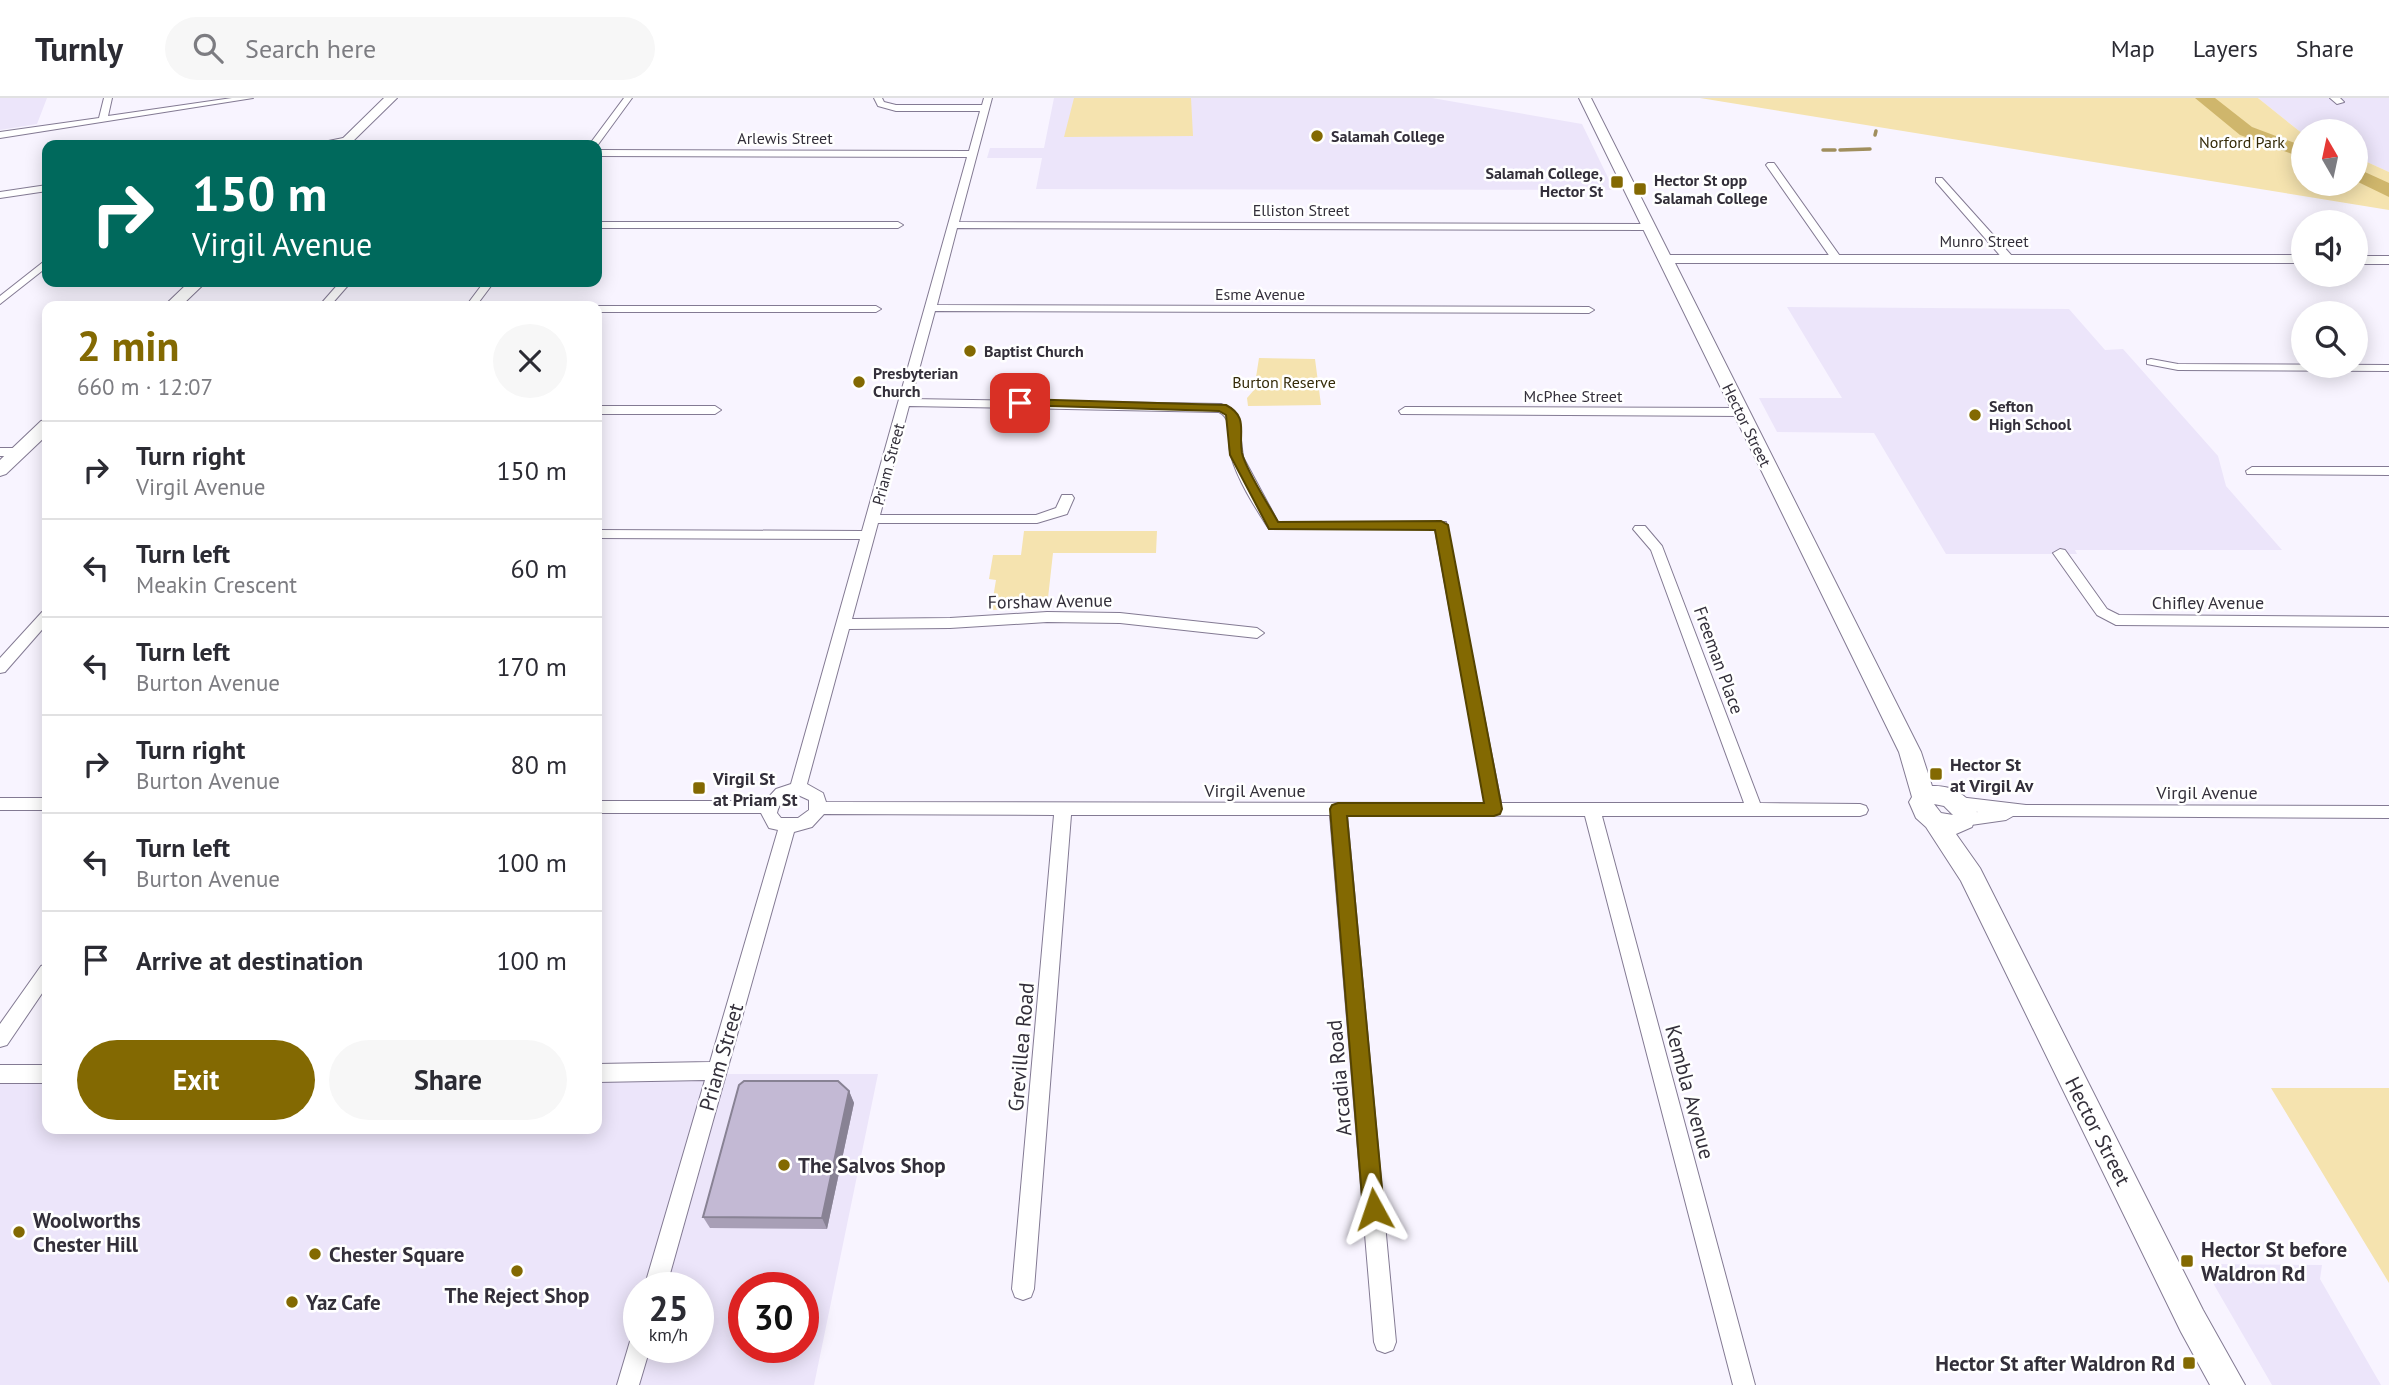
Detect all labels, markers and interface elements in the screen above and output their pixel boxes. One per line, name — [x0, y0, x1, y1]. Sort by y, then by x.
search box — [165, 17, 655, 80]
text: Turnly — [35, 27, 123, 70]
icon: search — [189, 29, 227, 67]
text: Search here — [245, 32, 376, 65]
text: Map — [2111, 33, 2155, 64]
text: Layers — [2193, 33, 2258, 64]
text: Share — [2296, 33, 2354, 64]
north arrow — [2291, 119, 2368, 196]
map controls — [2291, 119, 2368, 378]
place label: Salamah College — [1331, 126, 1445, 146]
street label: Arlewis Street — [737, 128, 833, 148]
marker: Salamah College — [1309, 128, 1325, 144]
park label: Norford Park — [2199, 132, 2285, 152]
text: 150 m — [192, 161, 327, 225]
place label: Salamah College, Hector St — [1485, 163, 1603, 201]
icon: right — [77, 168, 168, 259]
place label: Hector St opp Salamah College — [1654, 170, 1768, 208]
marker: Salamah College, Hector St — [1609, 174, 1625, 190]
marker: Hector St opp Salamah College — [1632, 181, 1648, 197]
street label: Elliston Street — [1253, 200, 1350, 220]
button: sound — [2291, 210, 2368, 287]
text: Virgil Avenue — [192, 223, 372, 265]
street label: Munro Street — [1939, 231, 2029, 251]
street label: Esme Avenue — [1215, 284, 1305, 304]
button: search — [2291, 301, 2368, 378]
text: 2 min — [77, 318, 179, 373]
button: close — [493, 324, 567, 398]
place label: Baptist Church — [984, 341, 1084, 361]
marker: Baptist Church — [962, 343, 978, 359]
place label: Presbyterian Church — [873, 363, 958, 401]
text: 660 m · 12:07 — [77, 372, 213, 401]
park label: Burton Reserve — [1232, 372, 1336, 392]
pin — [990, 373, 1050, 433]
marker: Presbyterian Church — [851, 374, 867, 390]
street label: Hector Street — [1718, 380, 1776, 470]
icon: arrive — [1001, 384, 1039, 422]
street label: McPhee Street — [1524, 386, 1623, 406]
place label: Sefton High School — [1989, 396, 2071, 434]
marker: Sefton High School — [1967, 407, 1983, 423]
street label: Priam Street — [867, 420, 909, 507]
text: Turn right — [136, 439, 245, 472]
icon: right — [77, 451, 115, 489]
text: 150 m — [496, 454, 567, 487]
text: Virgil Avenue — [136, 472, 266, 501]
text: Turn left — [136, 537, 230, 570]
icon: left — [77, 549, 115, 587]
text: 60 m — [511, 552, 567, 585]
text: Meakin Crescent — [136, 570, 297, 599]
street label: Forshaw Avenue — [987, 588, 1113, 614]
street label: Chifley Avenue — [2152, 591, 2264, 614]
street label: Freeman Place — [1689, 603, 1749, 717]
text: Turn left — [136, 635, 230, 668]
icon: left — [77, 647, 115, 685]
text: 170 m — [496, 650, 567, 683]
text: Burton Avenue — [136, 668, 280, 697]
text: Turn right — [136, 733, 245, 766]
icon: right — [77, 745, 115, 783]
text: 80 m — [511, 748, 567, 781]
place label: Hector St at Virgil Av — [1950, 753, 2034, 797]
text: Burton Avenue — [136, 766, 280, 795]
marker: Hector St at Virgil Av — [1928, 766, 1944, 782]
place label: Virgil St at Priam St — [712, 767, 798, 811]
street label: Virgil Avenue — [1203, 779, 1306, 802]
marker: Virgil St at Priam St — [691, 780, 707, 796]
street label: Virgil Avenue — [2155, 781, 2258, 804]
text: Turn left — [136, 831, 230, 864]
icon: left — [77, 843, 115, 881]
text: 100 m — [496, 846, 567, 879]
text: Burton Avenue — [136, 864, 280, 893]
icon: arrive — [77, 941, 115, 979]
text: Arrive at destination — [136, 944, 363, 977]
text: 100 m — [496, 944, 567, 977]
street label: Grevillea Road — [1002, 981, 1040, 1113]
street label: Priam Street — [693, 1000, 749, 1114]
street label: Arcadia Road — [1320, 1019, 1358, 1137]
street label: Kembla Avenue — [1659, 1022, 1721, 1162]
button: Exit — [77, 1040, 315, 1120]
button: Share — [329, 1040, 567, 1120]
street label: Hector Street — [2059, 1072, 2137, 1190]
place label: The Salvos Shop — [798, 1152, 946, 1179]
marker: The Salvos Shop — [776, 1157, 792, 1173]
position arrow — [1337, 1172, 1411, 1246]
place label: Woolworths Chester Hill — [33, 1207, 141, 1258]
marker: Woolworths Chester Hill — [11, 1224, 27, 1240]
place label: Hector St before Waldron Rd — [2201, 1236, 2347, 1287]
place label: Chester Square — [329, 1241, 464, 1268]
marker: Chester Square — [307, 1246, 323, 1262]
marker: Hector St before Waldron Rd — [2179, 1253, 2195, 1269]
marker: The Reject Shop — [509, 1263, 525, 1279]
speed limit sign: 30 — [728, 1272, 819, 1363]
place label: The Reject Shop — [445, 1282, 589, 1309]
text: 25 — [649, 1285, 688, 1331]
place label: Yaz Cafe — [305, 1289, 381, 1316]
marker: Yaz Cafe — [284, 1294, 300, 1310]
text: km/h — [649, 1323, 688, 1346]
place label: Hector St after Waldron Rd — [1935, 1350, 2175, 1377]
marker: Hector St after Waldron Rd — [2181, 1355, 2197, 1371]

